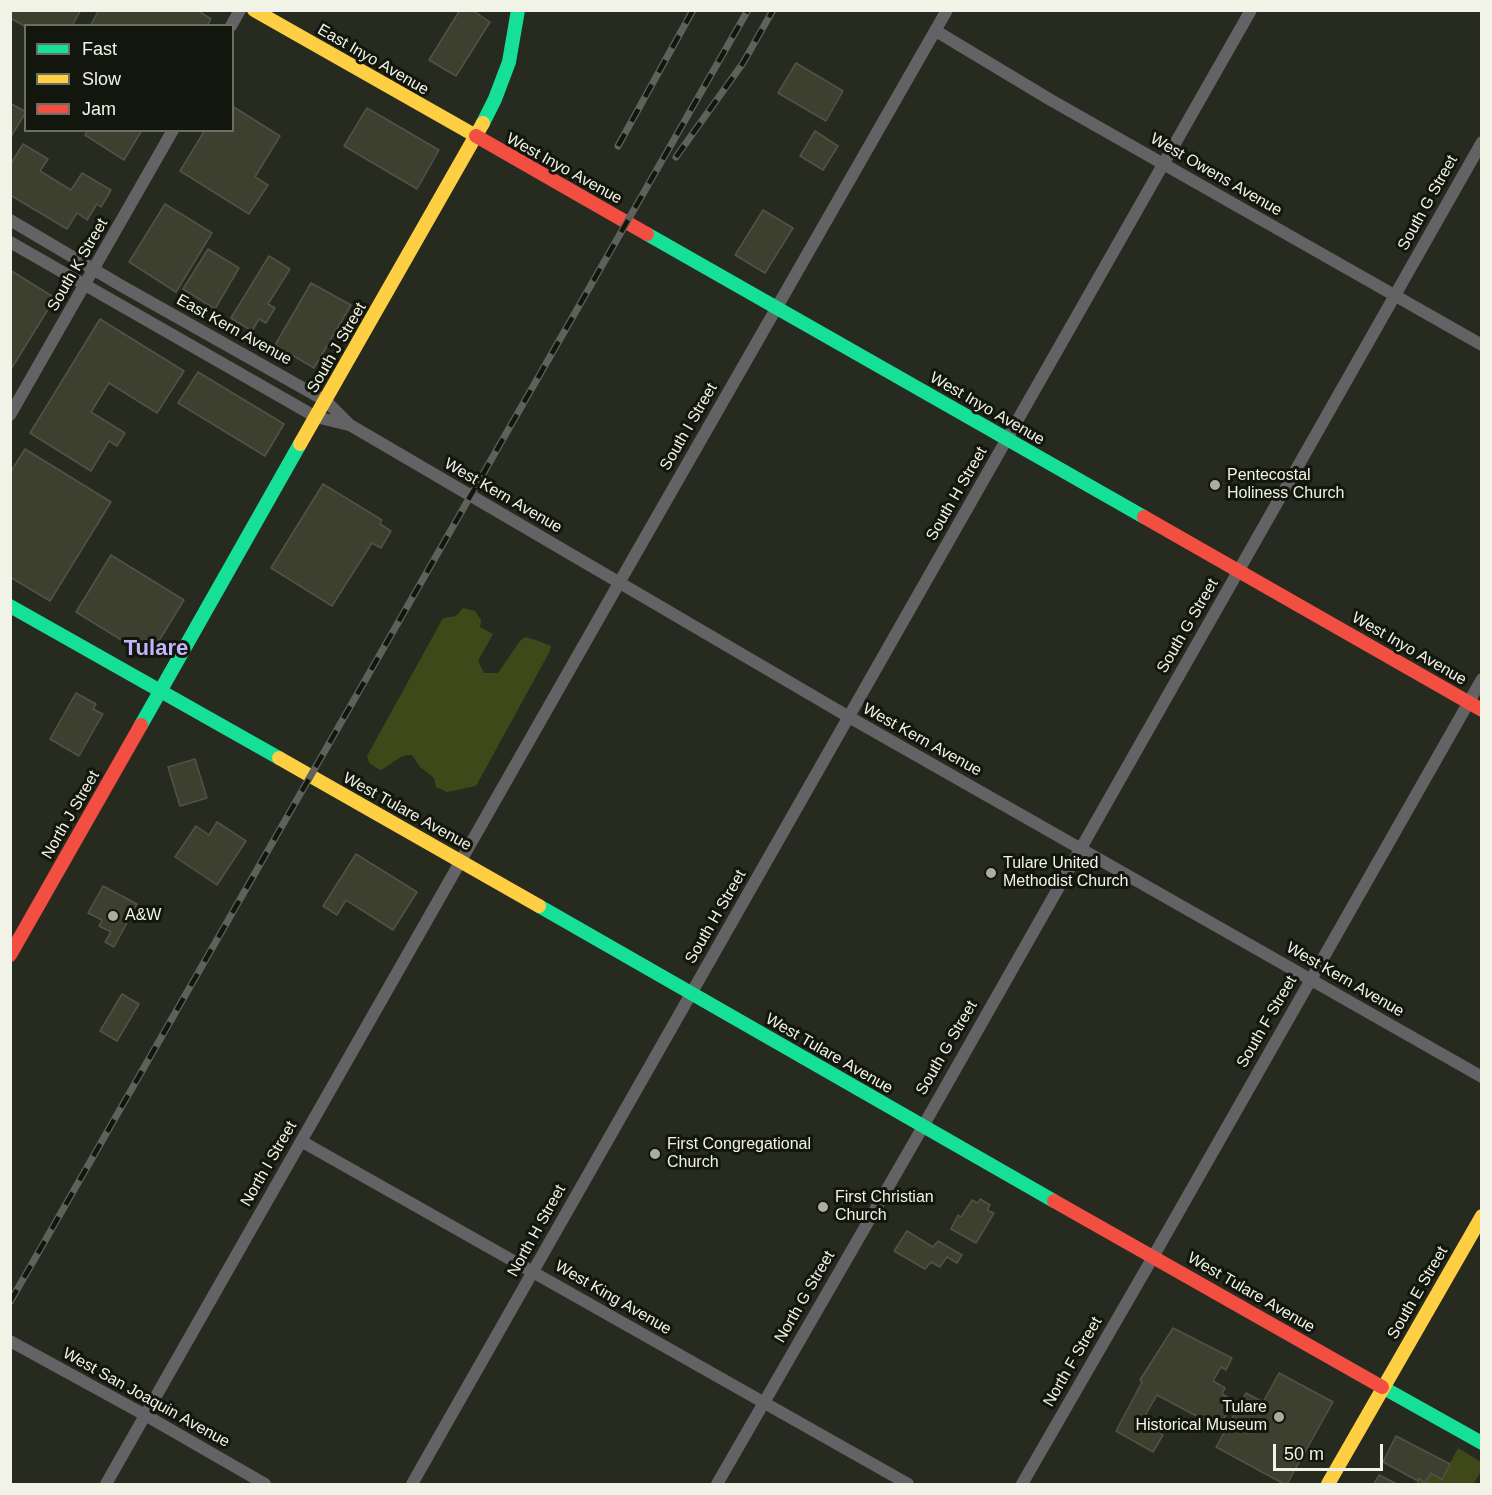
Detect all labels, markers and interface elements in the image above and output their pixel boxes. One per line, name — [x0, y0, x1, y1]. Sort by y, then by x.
street label: East Inyo Avenue — [314, 20, 432, 100]
legend — [24, 24, 234, 132]
text: Fast — [82, 39, 117, 59]
text: Slow — [82, 69, 121, 89]
text: Jam — [82, 99, 116, 119]
street label: West Inyo Avenue — [503, 129, 625, 209]
street label: West Owens Avenue — [1147, 129, 1285, 221]
street label: South G Street — [1394, 152, 1462, 254]
street label: South K Street — [44, 215, 112, 315]
street label: East Kern Avenue — [173, 290, 295, 370]
street label: South J Street — [303, 299, 371, 397]
street label: West Inyo Avenue — [926, 368, 1048, 450]
street label: South I Street — [656, 380, 722, 474]
street label: South H Street — [922, 444, 992, 544]
street label: West Kern Avenue — [441, 454, 565, 538]
place label: Pentecostal Holiness Church — [1227, 466, 1344, 504]
marker: Pentecostal Holiness Church — [1208, 478, 1222, 492]
street label: South G Street — [1153, 575, 1223, 677]
street label: West Inyo Avenue — [1348, 608, 1470, 690]
district label: Tulare — [124, 636, 188, 662]
street label: West Kern Avenue — [859, 699, 985, 781]
street label: North J Street — [38, 767, 104, 863]
street label: West Tulare Avenue — [339, 769, 475, 855]
place label: Tulare United Methodist Church — [1003, 854, 1128, 892]
marker: Tulare United Methodist Church — [984, 866, 998, 880]
street label: South H Street — [681, 867, 751, 967]
place label: A&W — [125, 906, 161, 926]
marker: A&W — [106, 909, 120, 923]
street label: West Kern Avenue — [1283, 938, 1407, 1022]
street label: South F Street — [1233, 973, 1301, 1071]
street label: South G Street — [912, 997, 982, 1099]
street label: West Tulare Avenue — [762, 1010, 896, 1098]
street label: North I Street — [237, 1118, 301, 1210]
place label: First Congregational Church — [667, 1135, 811, 1173]
marker: First Congregational Church — [648, 1147, 662, 1161]
street label: North H Street — [504, 1182, 570, 1280]
place label: First Christian Church — [835, 1188, 934, 1226]
marker: First Christian Church — [816, 1200, 830, 1214]
street label: South E Street — [1384, 1243, 1452, 1343]
street label: North G Street — [771, 1248, 839, 1346]
street label: West Tulare Avenue — [1184, 1249, 1318, 1337]
street label: West King Avenue — [551, 1257, 675, 1339]
street label: North F Street — [1040, 1314, 1106, 1410]
street label: West San Joaquin Avenue — [59, 1344, 233, 1452]
place label: Tulare Historical Museum — [1135, 1398, 1267, 1436]
marker: Tulare Historical Museum — [1272, 1410, 1286, 1424]
scale bar — [1276, 1432, 1386, 1470]
text: 50 m — [1284, 1444, 1324, 1464]

